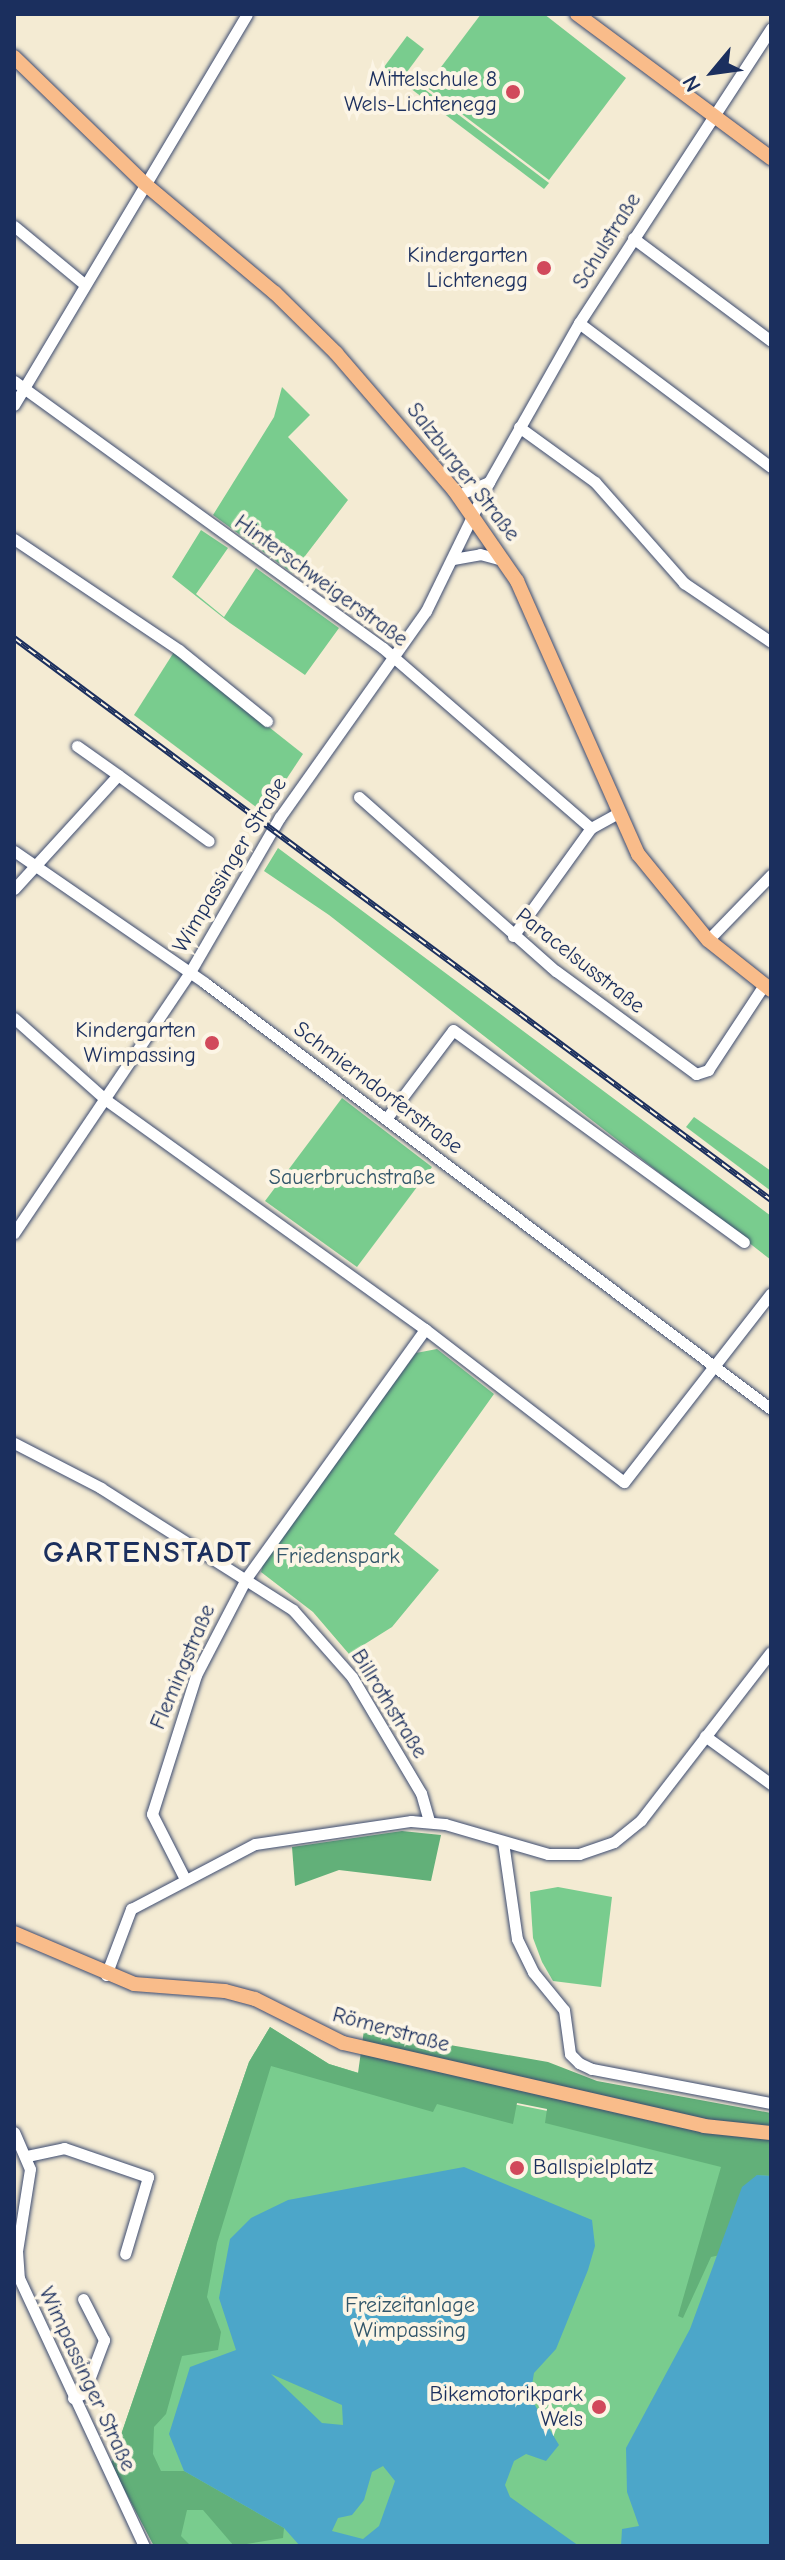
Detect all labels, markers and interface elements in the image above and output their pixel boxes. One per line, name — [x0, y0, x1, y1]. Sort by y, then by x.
north arrow — [673, 32, 753, 112]
place label: Mittelschule 8 Wels-Lichtenegg — [344, 66, 497, 118]
text: N — [677, 71, 707, 96]
marker: Mittelschule 8 Wels-Lichtenegg — [504, 83, 522, 101]
street label: Schulstraße — [567, 188, 647, 294]
place label: Kindergarten Lichtenegg — [407, 242, 528, 294]
marker: Kindergarten Lichtenegg — [535, 259, 553, 277]
street label: Salzburger Straße — [401, 398, 525, 546]
street label: Hinterschweigerstraße — [229, 509, 413, 653]
street label: Wimpassinger Straße — [167, 772, 293, 958]
street label: Paracelsusstraße — [510, 903, 650, 1019]
street label: Schmierndorferstraße — [288, 1016, 468, 1160]
place label: Kindergarten Wimpassing — [75, 1017, 196, 1068]
marker: Kindergarten Wimpassing — [203, 1034, 221, 1052]
park label: Sauerbruchstraße — [269, 1165, 435, 1191]
district label: GARTENSTADT — [43, 1535, 253, 1571]
park label: Friedenspark — [276, 1544, 400, 1570]
street label: Flemingstraße — [145, 1601, 221, 1733]
street label: Billrothstraße — [345, 1644, 433, 1764]
street label: Römerstraße — [330, 2002, 452, 2058]
place label: Ballspielplatz — [533, 2155, 653, 2181]
marker: Ballspielplatz — [508, 2159, 526, 2177]
street label: Wimpassinger Straße — [33, 2283, 141, 2475]
park label: Freizeitanlage Wimpassing — [345, 2292, 475, 2344]
place label: Bikemotorikpark Wels — [429, 2381, 583, 2432]
marker: Bikemotorikpark Wels — [590, 2398, 608, 2416]

